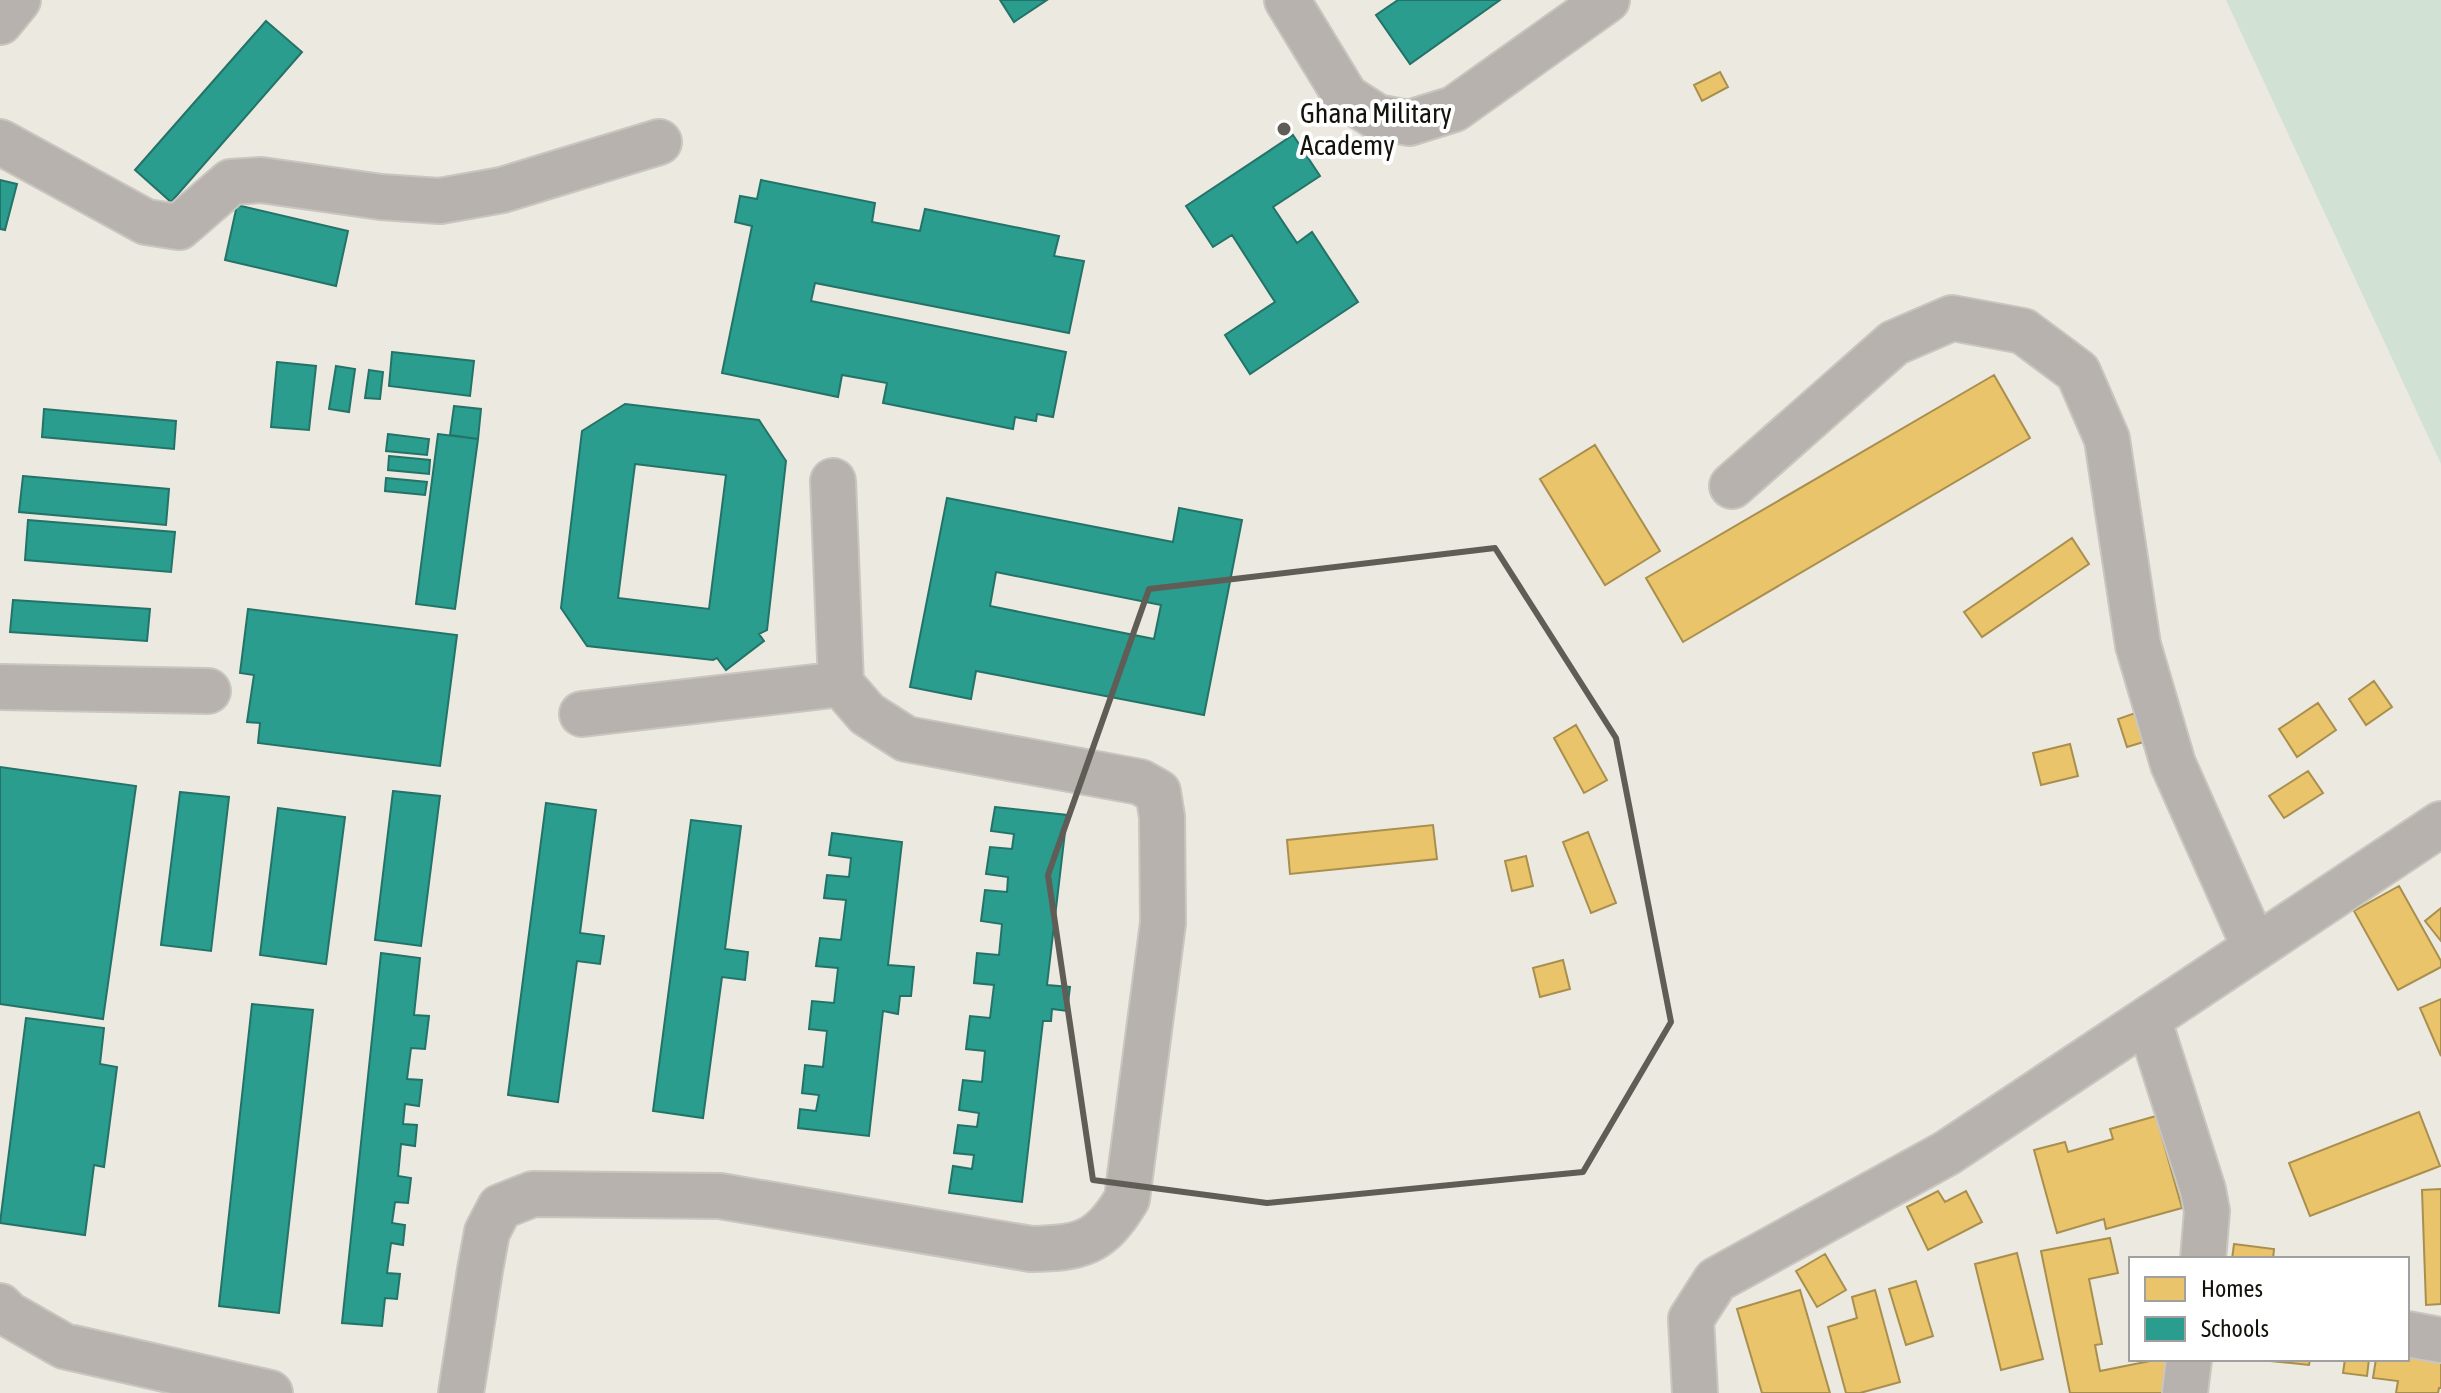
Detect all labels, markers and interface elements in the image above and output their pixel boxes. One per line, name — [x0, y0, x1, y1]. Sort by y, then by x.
place label: Ghana Military Academy — [1300, 97, 1452, 161]
marker: Ghana Military Academy — [1275, 120, 1293, 138]
legend — [2129, 1257, 2409, 1361]
text: Homes — [2201, 1275, 2263, 1302]
text: Schools — [2201, 1315, 2269, 1342]

